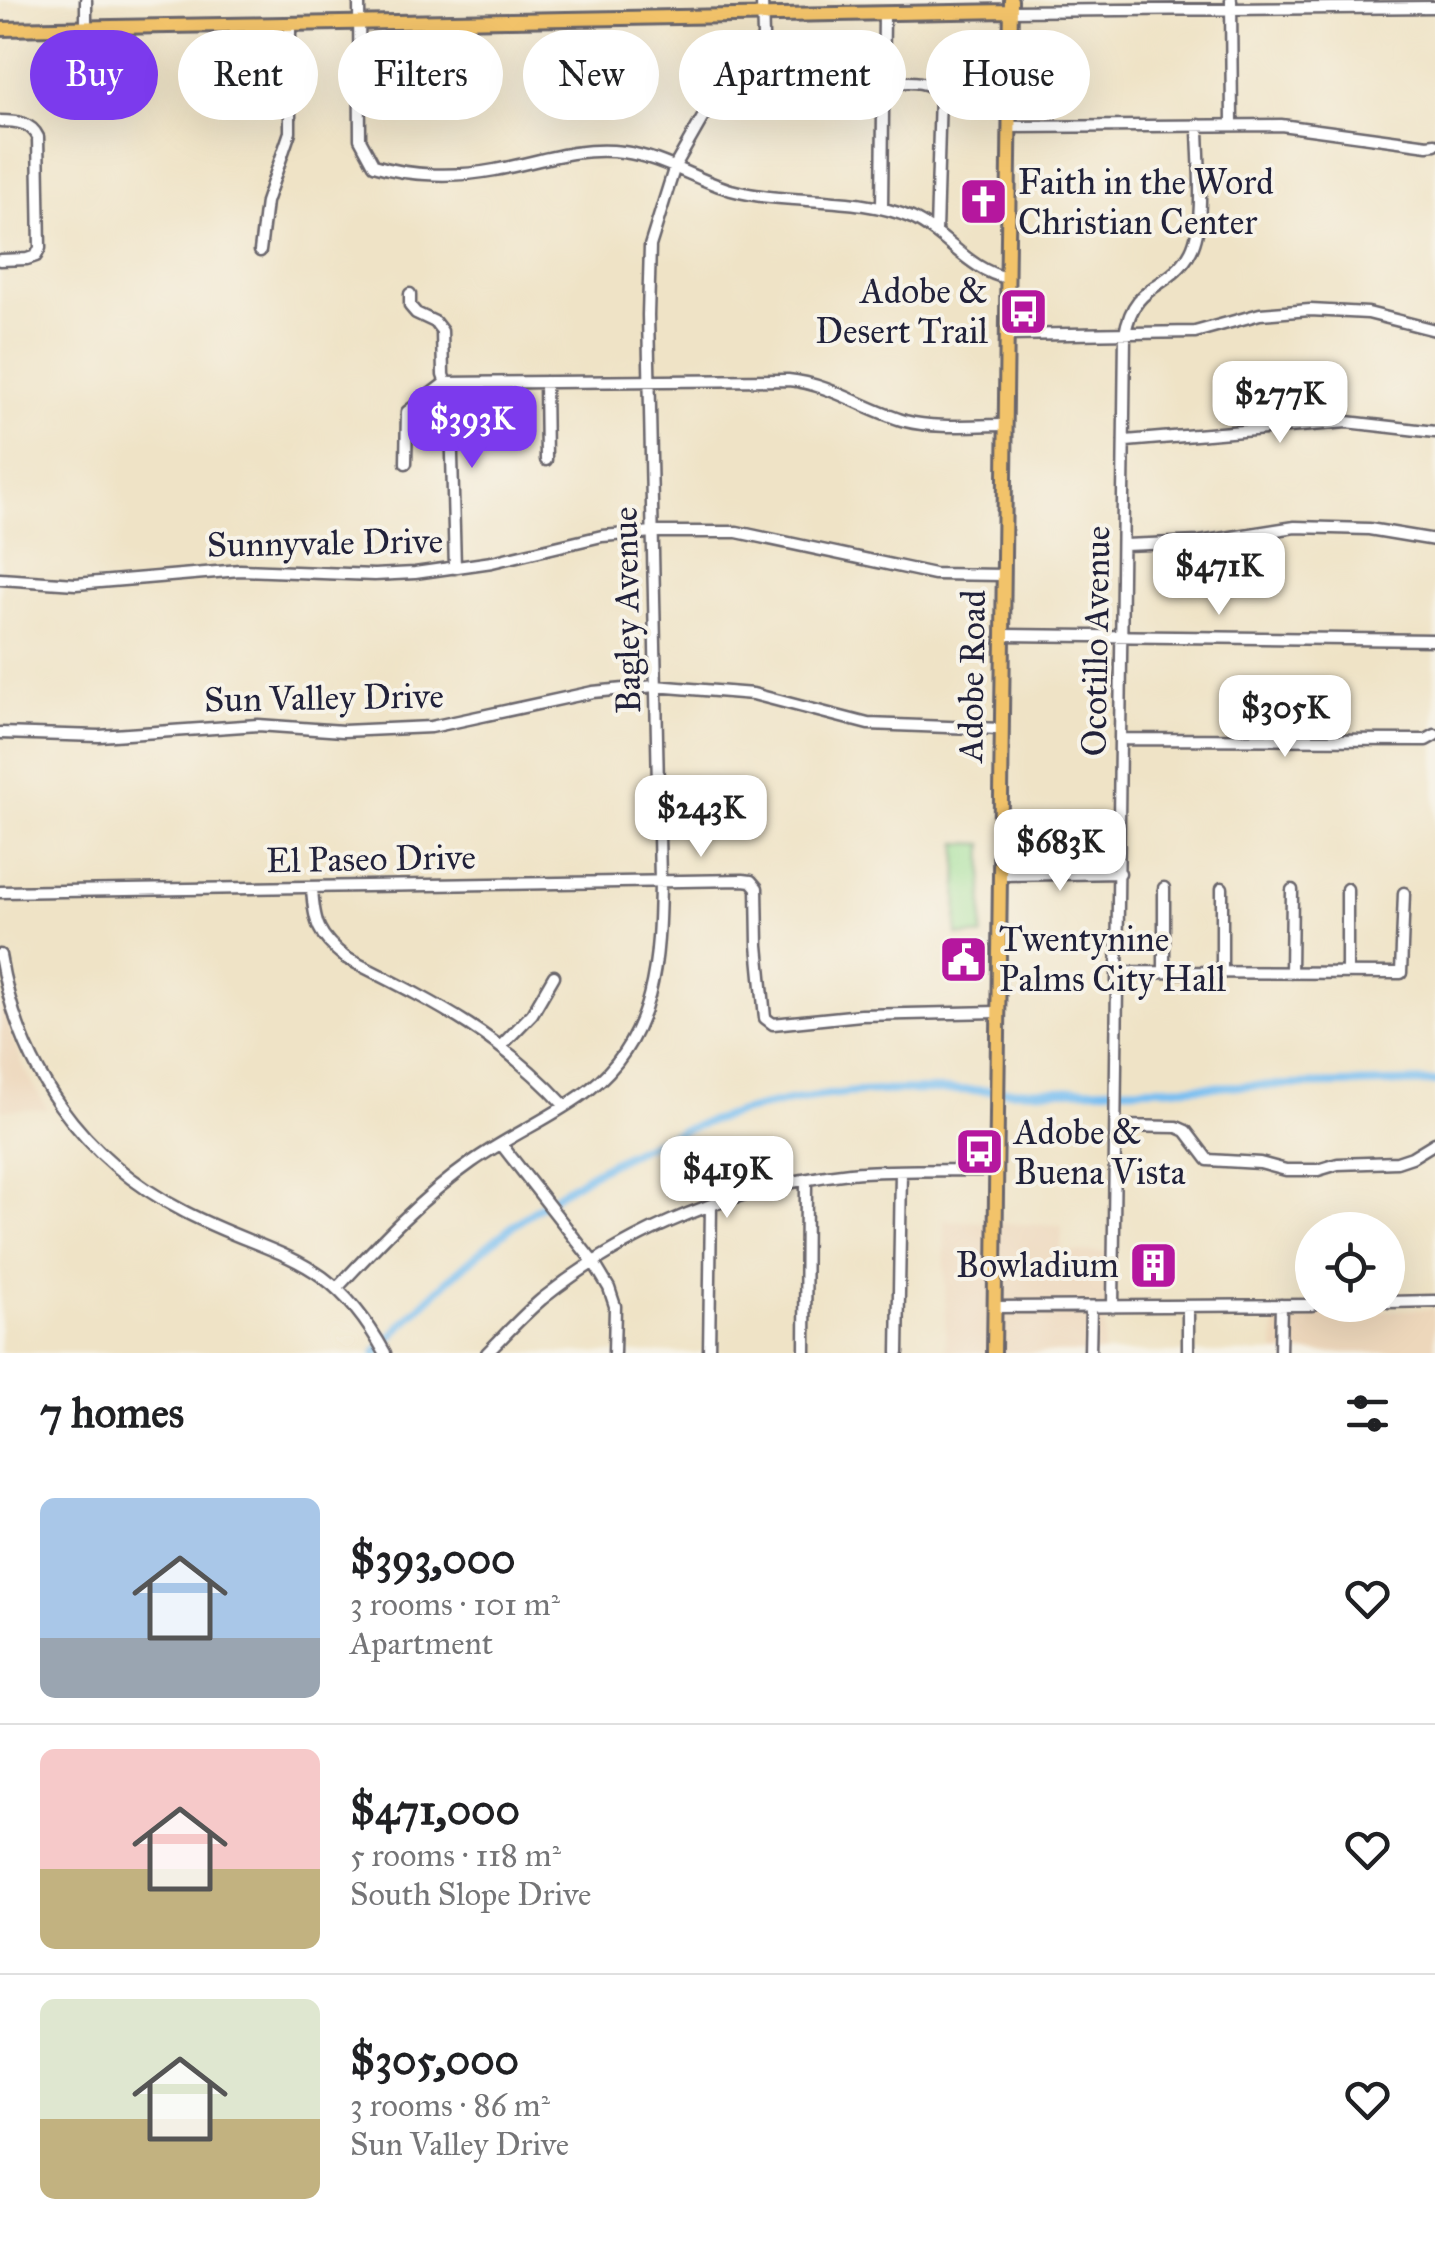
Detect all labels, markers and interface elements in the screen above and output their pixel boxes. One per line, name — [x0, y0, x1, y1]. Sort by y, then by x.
chip: Buy — [30, 30, 158, 120]
chip: Rent — [178, 30, 318, 120]
chip: Filters — [338, 30, 503, 120]
chip: New — [523, 30, 659, 120]
chip: Apartment — [679, 30, 906, 120]
chip: House — [926, 30, 1090, 120]
place label: Faith in the Word Christian Center — [1018, 161, 1274, 244]
church icon: Faith in the Word Christian Center — [957, 176, 1009, 228]
place label: Adobe & Desert Trail — [815, 270, 989, 353]
bus stop icon: Adobe & Desert Trail — [997, 285, 1049, 337]
pin: $277K — [1210, 361, 1350, 446]
text: $277K — [1235, 374, 1325, 413]
pin: $393K — [402, 386, 542, 471]
text: $393K — [430, 399, 514, 438]
street label: Bagley Avenue — [604, 506, 650, 714]
street label: Sunnyvale Drive — [206, 519, 444, 567]
street label: Ocotillo Avenue — [1072, 525, 1120, 757]
pin: $471K — [1149, 533, 1289, 618]
text: $471K — [1175, 546, 1263, 585]
street label: Adobe Road — [949, 589, 995, 765]
street label: Sun Valley Drive — [204, 674, 444, 722]
pin: $305K — [1215, 675, 1355, 760]
text: $305K — [1241, 688, 1329, 727]
pin: $243K — [631, 775, 771, 860]
text: $243K — [657, 788, 745, 827]
pin: $683K — [990, 809, 1130, 894]
text: $683K — [1016, 822, 1104, 861]
street label: El Paseo Drive — [266, 836, 476, 882]
place label: Twentynine Palms City Hall — [999, 918, 1227, 1001]
public building icon: Twentynine Palms City Hall — [938, 933, 990, 985]
place label: Adobe & Buena Vista — [1012, 1111, 1186, 1194]
bus stop icon: Adobe & Buena Vista — [953, 1126, 1005, 1178]
pin: $419K — [657, 1136, 797, 1221]
text: $419K — [682, 1149, 772, 1188]
map controls — [1295, 1212, 1405, 1322]
button: locate — [1295, 1212, 1405, 1322]
building icon: Bowladium — [1128, 1239, 1180, 1291]
place label: Bowladium — [956, 1244, 1119, 1287]
icon: filters — [1340, 1386, 1395, 1441]
text: 7 homes — [40, 1387, 184, 1439]
text: $393,000 — [350, 1533, 516, 1585]
icon: home — [120, 1538, 240, 1658]
icon: heart — [1340, 1571, 1395, 1626]
text: 3 rooms · 101 m² — [350, 1585, 560, 1624]
text: Apartment — [350, 1624, 493, 1663]
text: $471,000 — [350, 1784, 520, 1836]
icon: home — [120, 1789, 240, 1909]
icon: heart — [1340, 1822, 1395, 1877]
text: 5 rooms · 118 m² — [350, 1836, 561, 1875]
text: South Slope Drive — [350, 1875, 591, 1914]
text: $305,000 — [350, 2034, 519, 2086]
icon: home — [120, 2039, 240, 2159]
icon: heart — [1340, 2072, 1395, 2127]
text: 3 rooms · 86 m² — [350, 2086, 550, 2125]
text: Sun Valley Drive — [350, 2125, 569, 2164]

